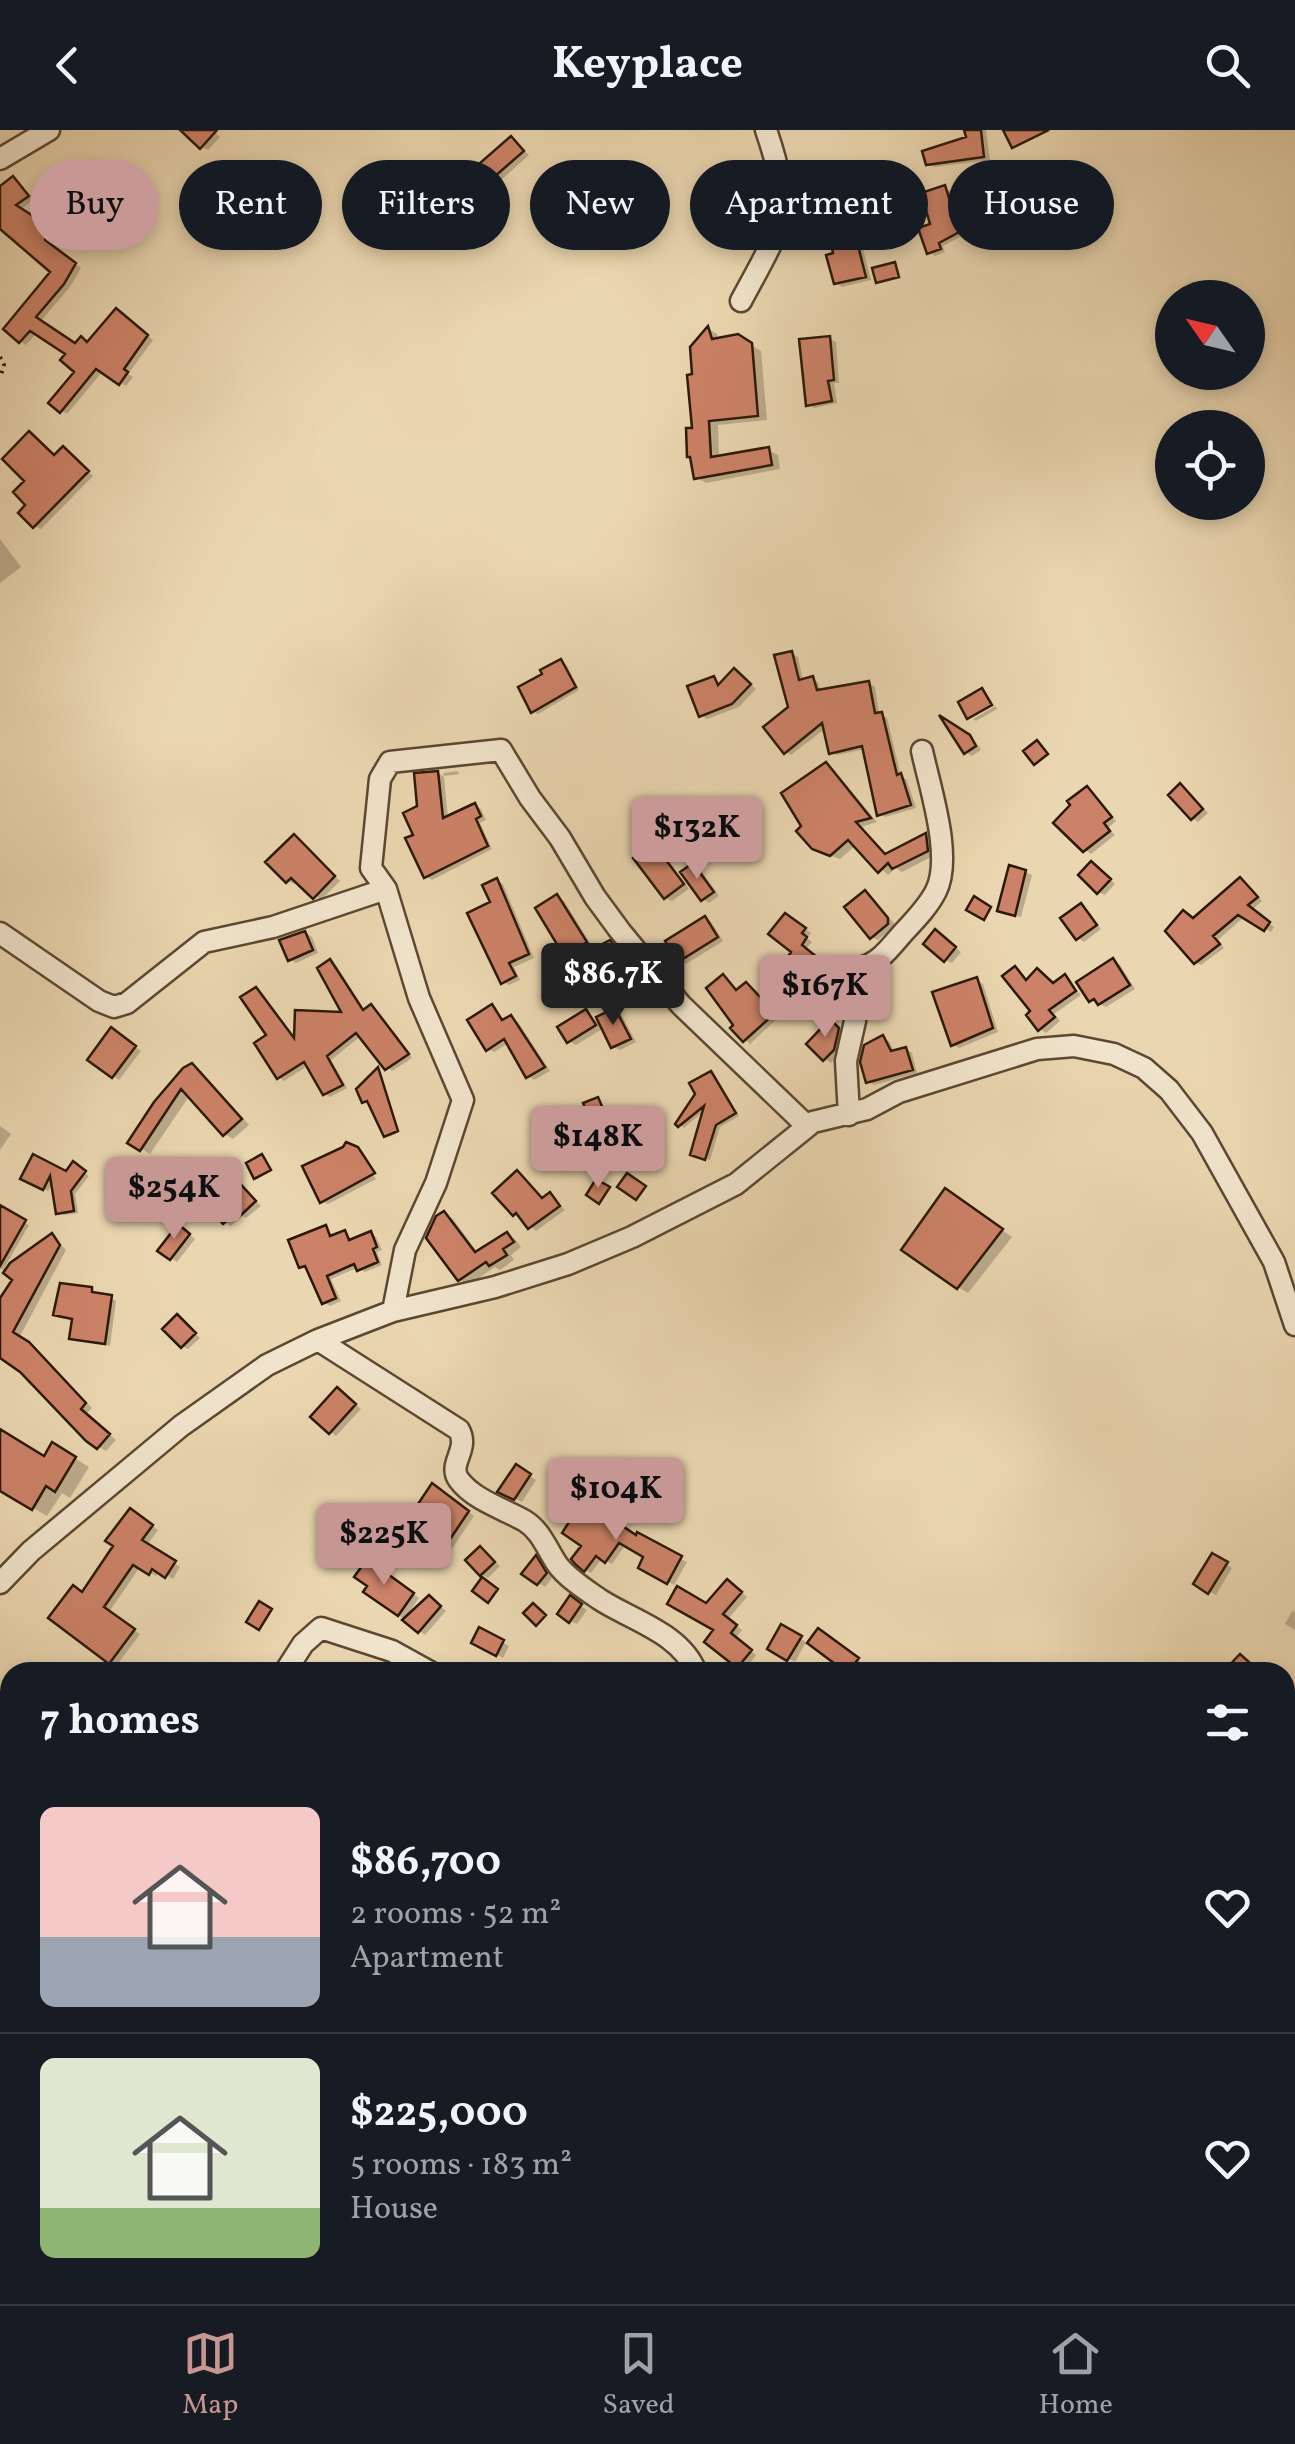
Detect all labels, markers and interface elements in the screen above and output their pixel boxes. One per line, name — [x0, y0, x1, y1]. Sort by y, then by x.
text: Keyplace — [552, 34, 743, 97]
icon: back — [40, 38, 95, 93]
icon: search — [1200, 38, 1255, 93]
chip: Buy — [30, 160, 159, 250]
chip: Rent — [179, 160, 322, 250]
chip: Filters — [342, 160, 510, 250]
chip: New — [530, 160, 670, 250]
chip: Apartment — [690, 160, 928, 250]
chip: House — [948, 160, 1114, 250]
north arrow — [1155, 280, 1265, 390]
map controls — [1155, 280, 1265, 520]
button: locate — [1155, 410, 1265, 520]
pin: $132K — [627, 797, 767, 882]
text: $132K — [654, 807, 740, 851]
pin: $86.7K — [532, 943, 694, 1028]
text: $86.7K — [563, 953, 663, 997]
pin: $167K — [755, 955, 895, 1040]
text: $167K — [782, 965, 868, 1009]
pin: $148K — [528, 1106, 668, 1191]
text: $148K — [553, 1116, 643, 1160]
pin: $254K — [104, 1157, 244, 1242]
text: $254K — [128, 1167, 220, 1211]
pin: $104K — [546, 1458, 686, 1543]
text: $104K — [570, 1468, 662, 1512]
pin: $225K — [314, 1503, 454, 1588]
text: $225K — [339, 1513, 429, 1557]
text: 7 homes — [40, 1693, 200, 1752]
icon: filters — [1200, 1695, 1255, 1750]
text: $86,700 — [350, 1834, 501, 1893]
icon: home — [120, 1847, 240, 1967]
icon: heart — [1200, 1880, 1255, 1935]
text: 2 rooms · 52 m² — [350, 1893, 561, 1937]
text: Apartment — [350, 1937, 504, 1981]
text: $225,000 — [350, 2085, 528, 2144]
icon: home — [120, 2098, 240, 2218]
icon: heart — [1200, 2131, 1255, 2186]
text: 5 rooms · 183 m² — [350, 2144, 572, 2188]
text: House — [350, 2188, 438, 2232]
tab: Map — [182, 2326, 238, 2425]
tab: Saved — [602, 2326, 675, 2425]
tab: Home — [1039, 2326, 1113, 2425]

